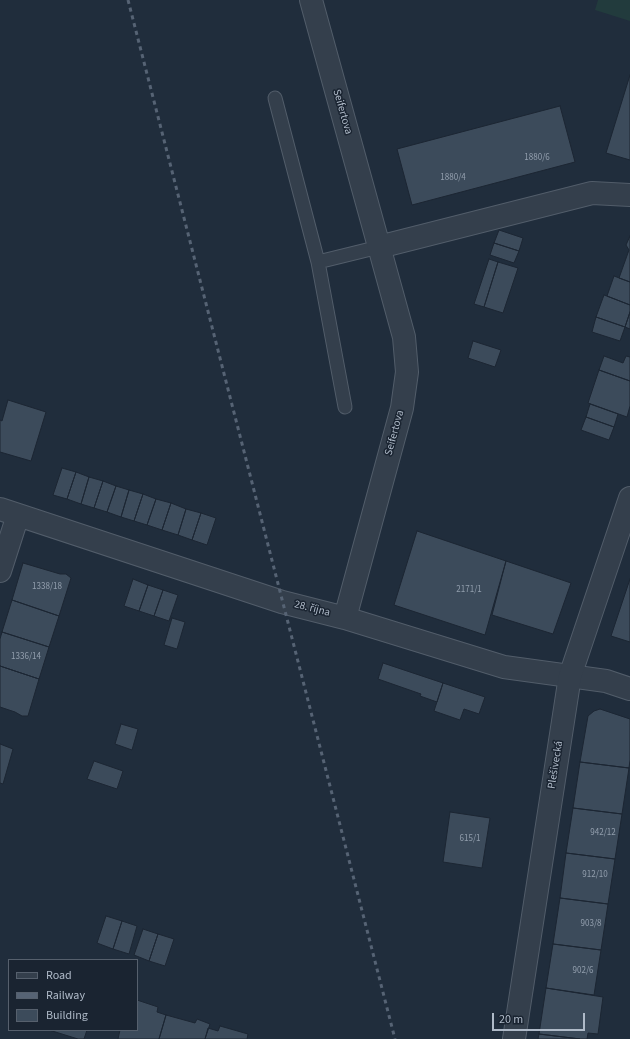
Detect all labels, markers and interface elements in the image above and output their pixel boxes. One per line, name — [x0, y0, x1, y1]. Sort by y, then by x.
street label: Seifertova — [329, 88, 355, 136]
house number: 1880/6 — [524, 153, 550, 163]
house number: 1880/4 — [440, 173, 466, 183]
street label: Seifertova — [383, 409, 407, 457]
house number: 1338/18 — [32, 582, 62, 592]
house number: 2171/1 — [456, 585, 482, 595]
street label: 28. října — [293, 598, 331, 620]
house number: 1336/14 — [11, 652, 41, 662]
street label: Plešivecká — [546, 740, 566, 790]
house number: 942/12 — [590, 828, 616, 838]
house number: 615/1 — [459, 834, 481, 844]
house number: 912/10 — [582, 870, 608, 880]
house number: 903/8 — [580, 919, 602, 929]
legend — [8, 959, 138, 1031]
house number: 902/6 — [572, 966, 594, 976]
text: Road — [46, 967, 72, 984]
text: Railway — [46, 987, 85, 1004]
scale bar — [494, 1005, 587, 1031]
text: Building — [46, 1007, 88, 1024]
text: 20 m — [499, 1011, 523, 1028]

